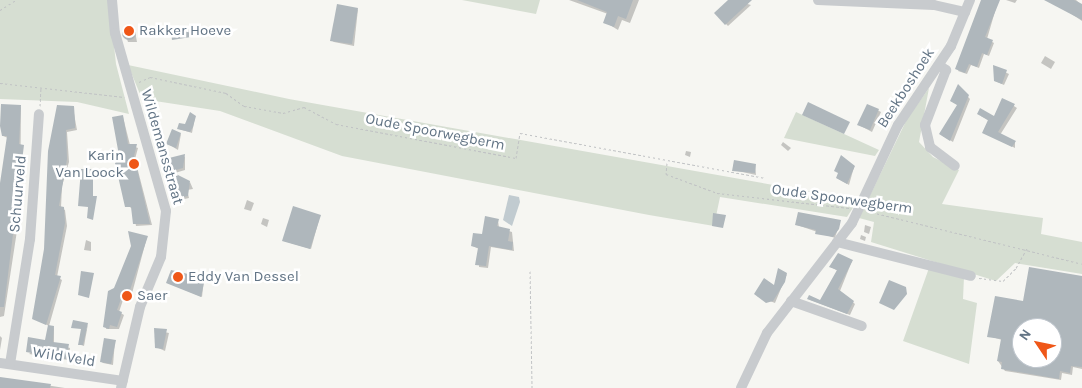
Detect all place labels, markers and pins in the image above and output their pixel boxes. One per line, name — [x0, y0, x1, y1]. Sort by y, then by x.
place label: Rakker Hoeve — [139, 22, 231, 40]
marker: Rakker Hoeve — [123, 25, 135, 37]
place label: Karin Van Loock — [56, 146, 124, 181]
marker: Karin Van Loock — [128, 158, 140, 170]
place label: Eddy Van Dessel — [188, 268, 299, 286]
marker: Eddy Van Dessel — [172, 271, 184, 283]
place label: Saer — [137, 287, 167, 305]
marker: Saer — [121, 290, 133, 302]

